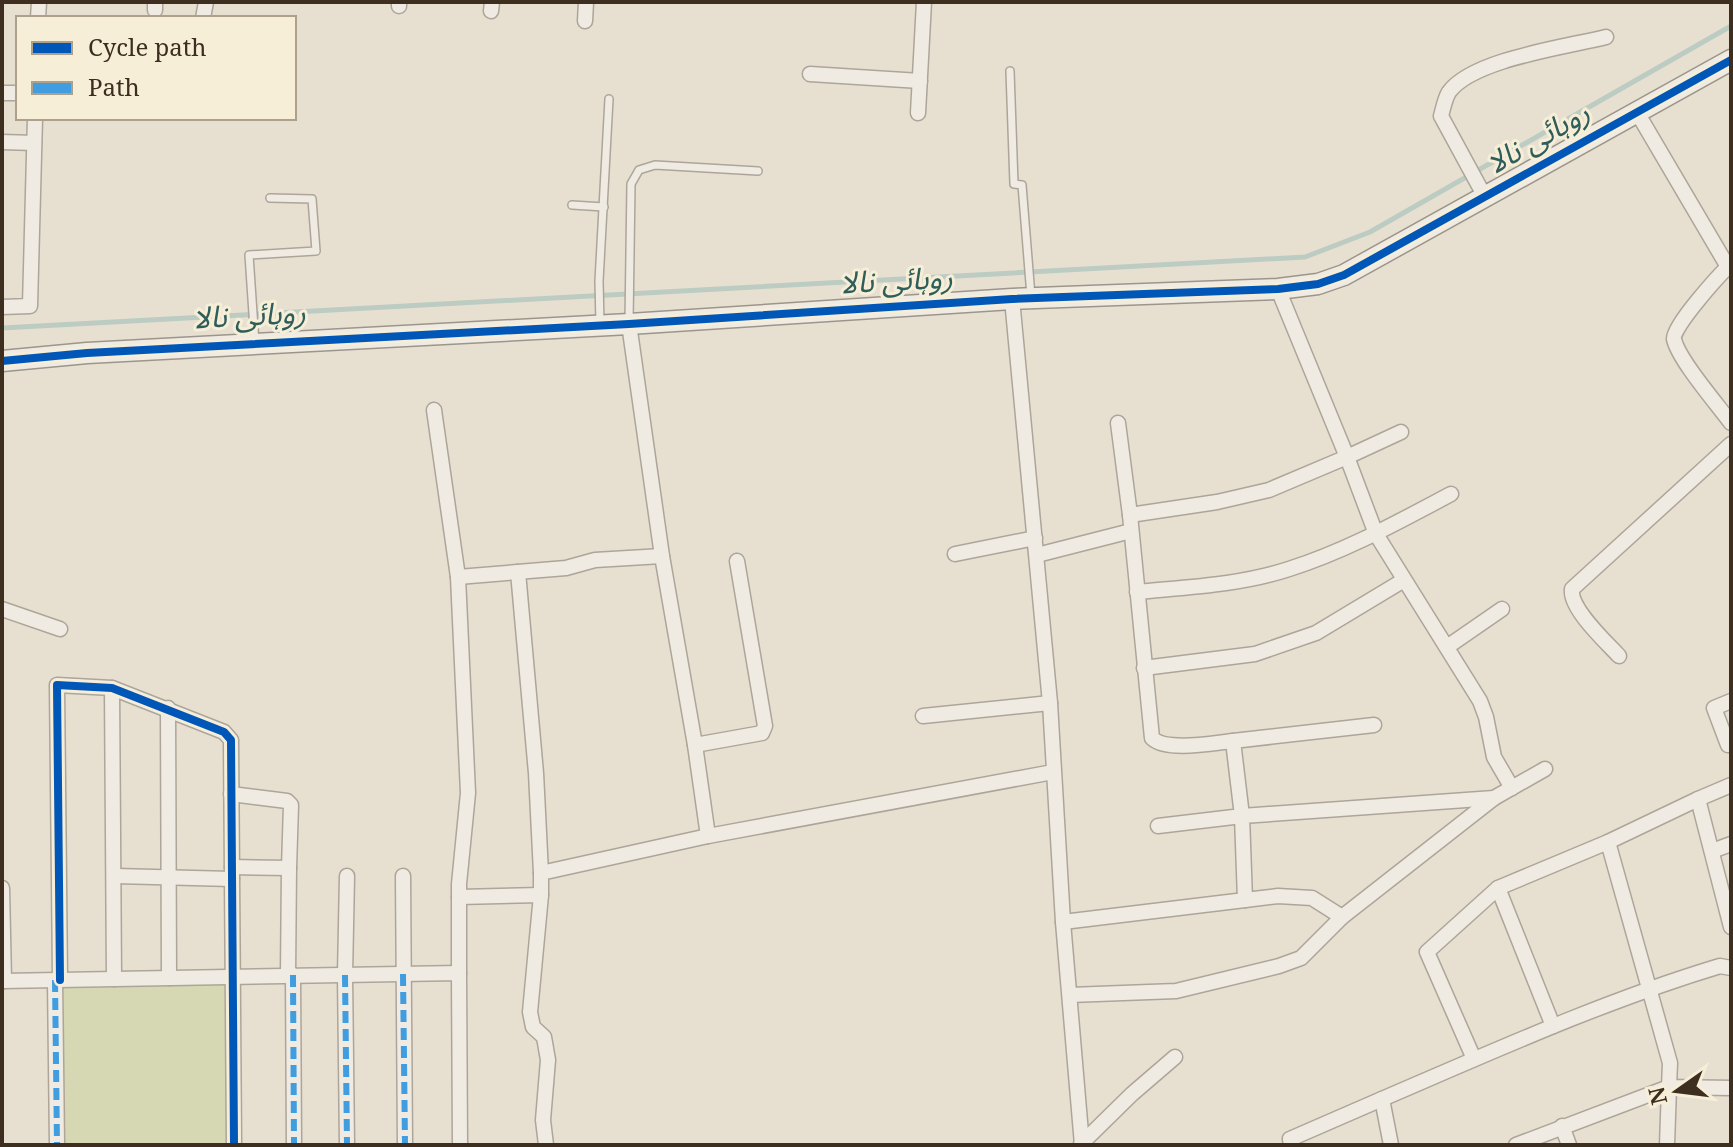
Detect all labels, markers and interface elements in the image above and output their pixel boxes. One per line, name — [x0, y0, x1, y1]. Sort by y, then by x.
legend — [16, 16, 296, 120]
text: Cycle path — [88, 30, 207, 63]
text: Path — [88, 70, 140, 103]
water label: روہائی نالا — [1478, 91, 1596, 183]
water label: روہائی نالا — [838, 256, 954, 302]
water label: روہائی نالا — [191, 291, 307, 337]
north arrow — [1637, 1051, 1717, 1131]
text: N — [1640, 1084, 1673, 1108]

